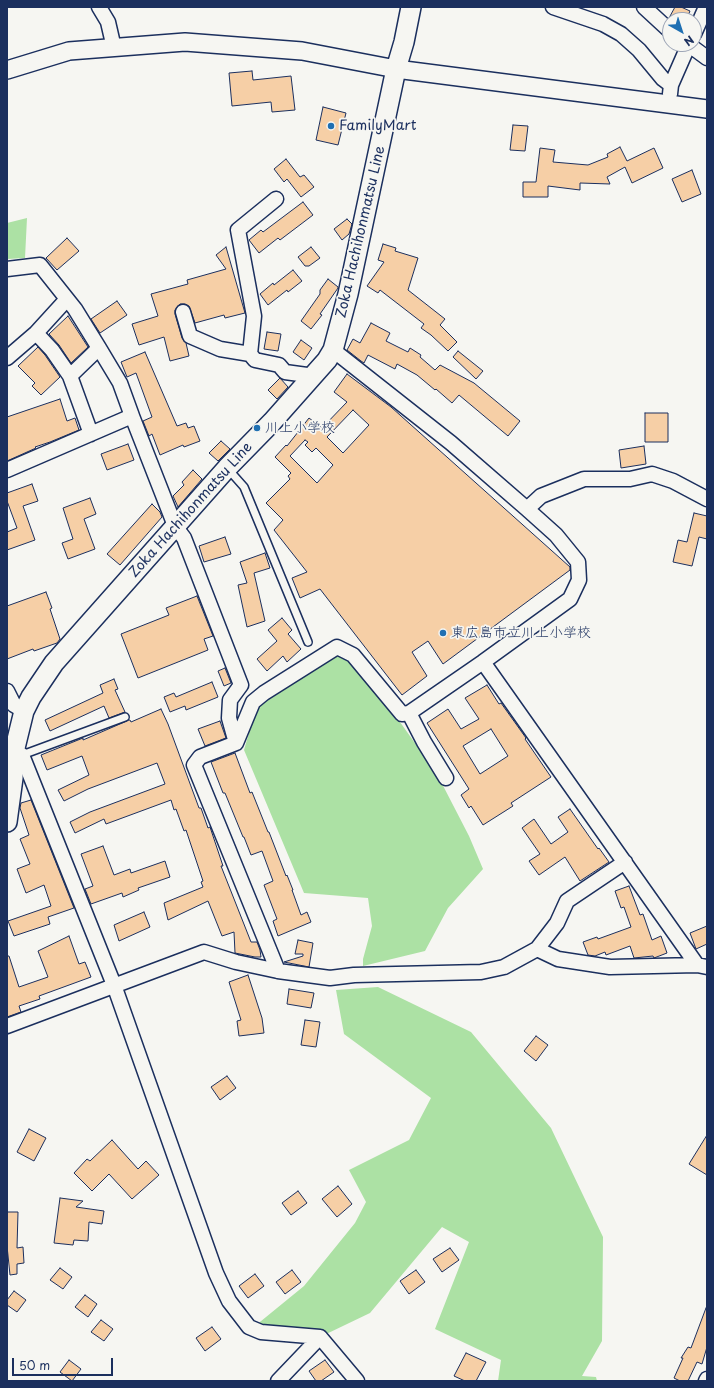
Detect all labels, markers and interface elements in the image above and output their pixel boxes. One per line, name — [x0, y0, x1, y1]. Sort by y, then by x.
north arrow — [662, 12, 702, 52]
text: N — [681, 32, 698, 50]
place label: FamilyMart — [339, 118, 416, 134]
marker: FamilyMart — [326, 121, 336, 131]
street label: Zoka Hachihonmatsu Line — [333, 144, 389, 320]
place label: 川上小学校 — [265, 420, 335, 436]
marker: 川上小学校 — [252, 423, 262, 433]
street label: Zoka Hachihonmatsu Line — [126, 439, 256, 581]
place label: 東広島市立川上小学校 — [451, 625, 591, 641]
marker: 東広島市立川上小学校 — [438, 628, 448, 638]
scale bar — [14, 1350, 115, 1376]
text: 50 m — [19, 1356, 50, 1374]

